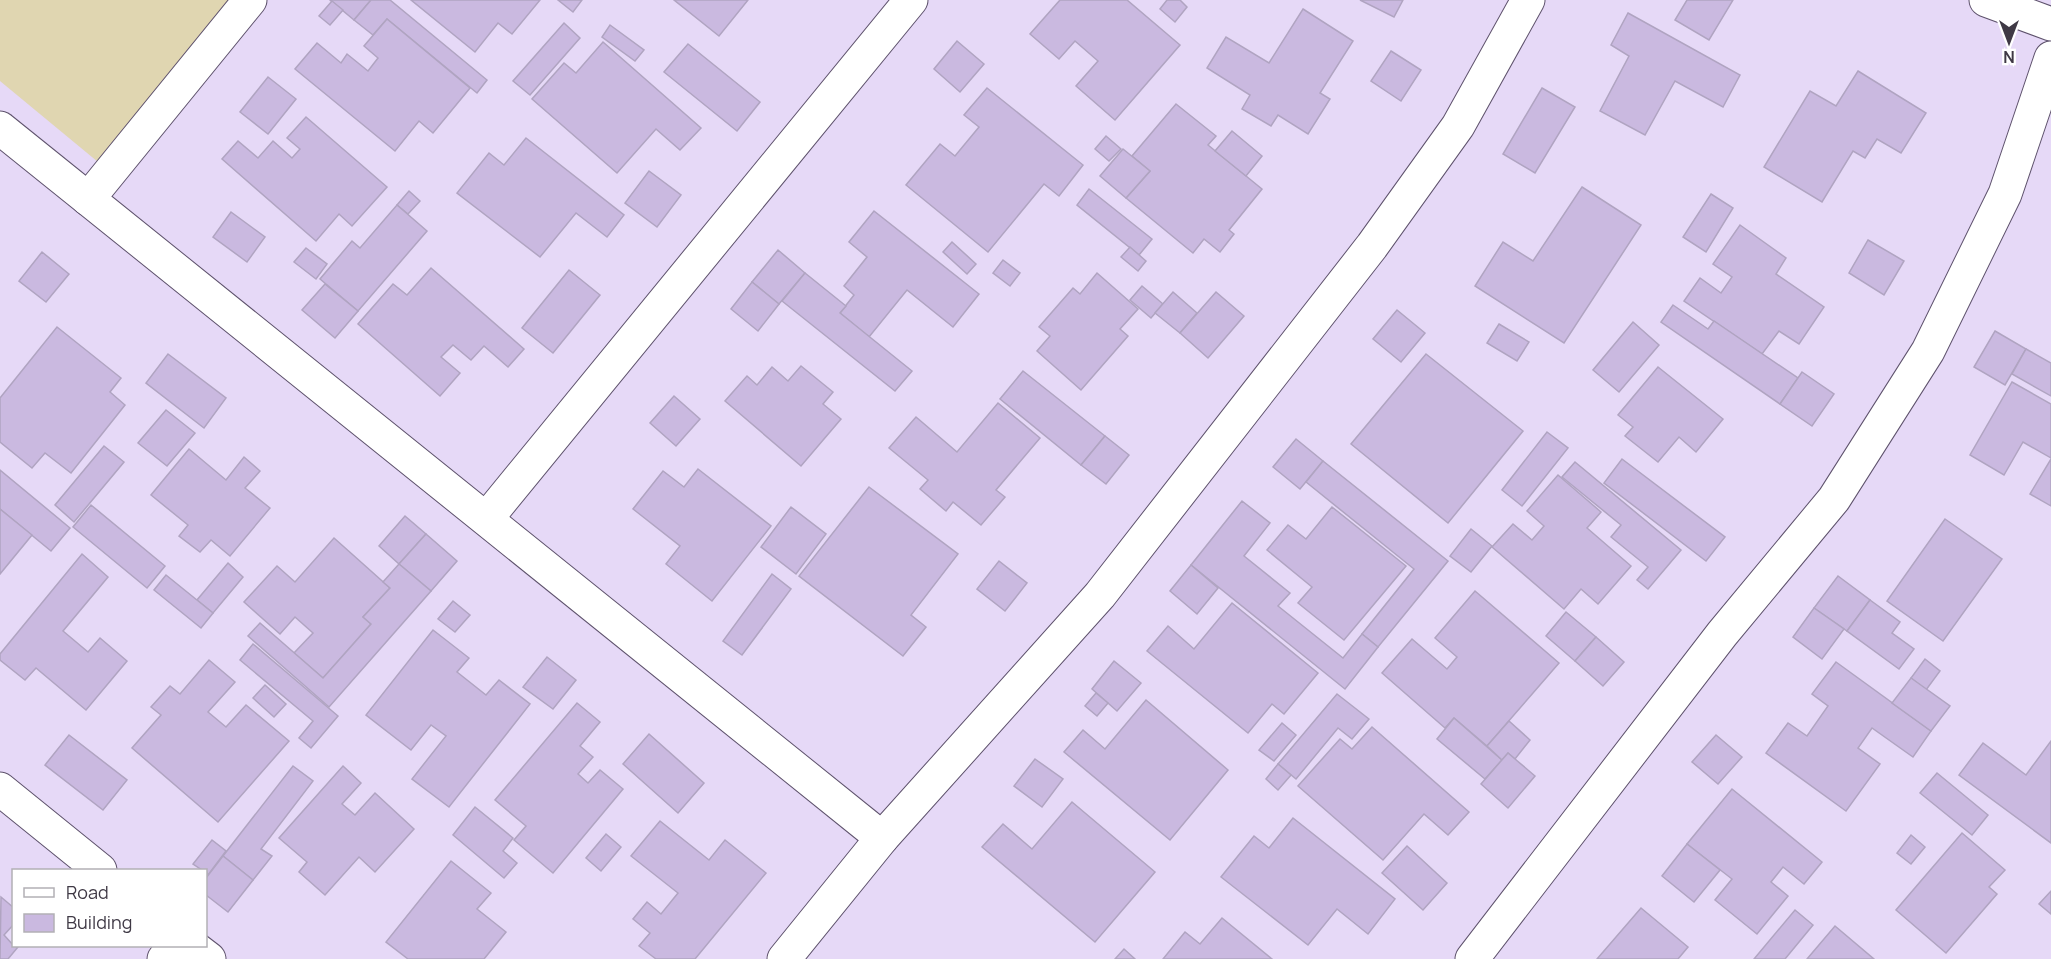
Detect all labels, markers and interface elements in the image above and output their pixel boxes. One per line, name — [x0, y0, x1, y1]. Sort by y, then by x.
north arrow — [1979, 12, 2039, 72]
text: N — [2003, 46, 2015, 68]
legend — [12, 869, 207, 947]
text: Road — [66, 880, 109, 904]
text: Building — [66, 910, 132, 934]

